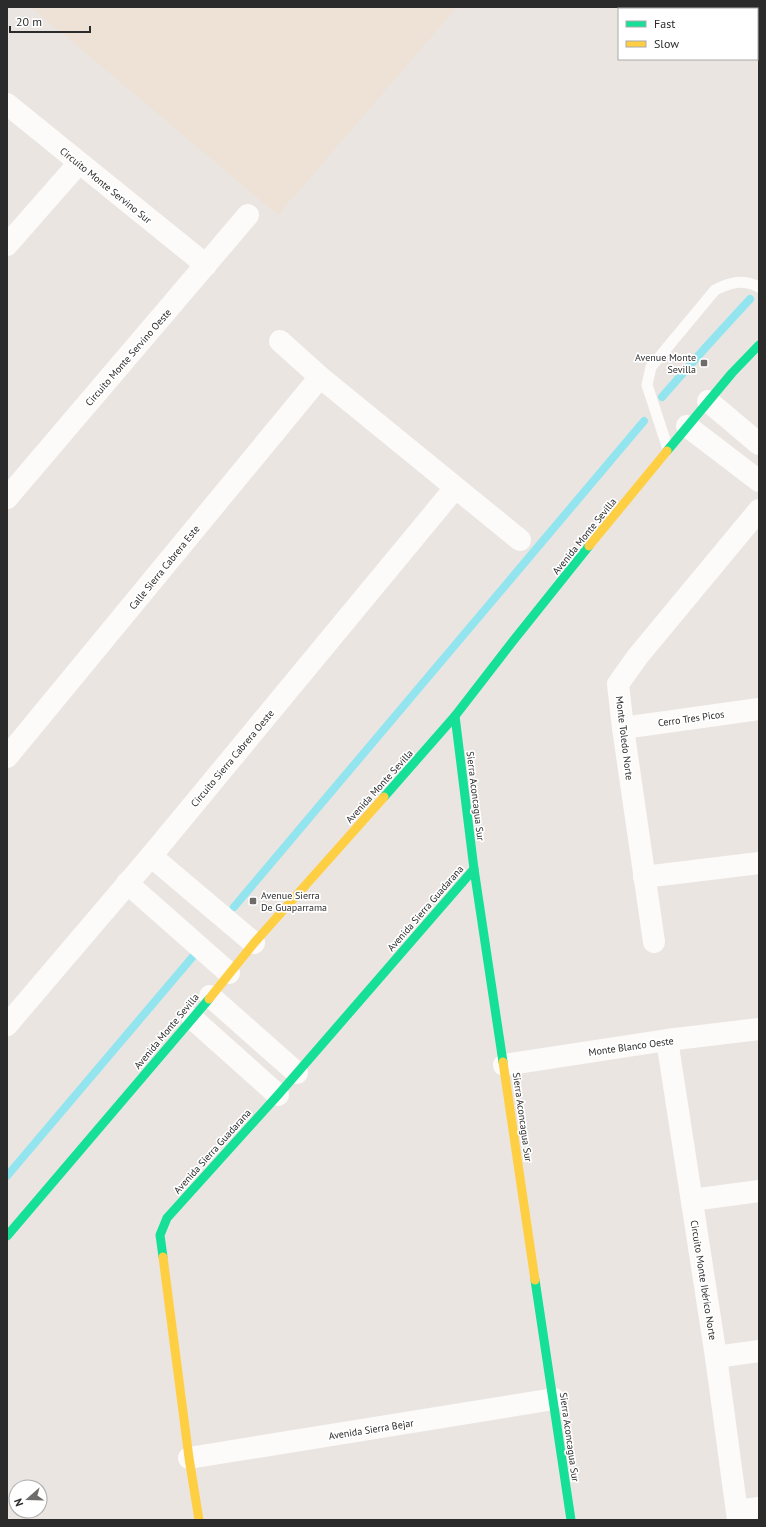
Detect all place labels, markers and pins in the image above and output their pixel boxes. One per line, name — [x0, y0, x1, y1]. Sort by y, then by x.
place label: Avenue Monte Sevilla — [635, 351, 696, 376]
marker: Avenue Monte Sevilla — [699, 358, 709, 368]
place label: Avenue Sierra De Guaparrama — [261, 889, 327, 914]
marker: Avenue Sierra De Guaparrama — [248, 896, 258, 906]

